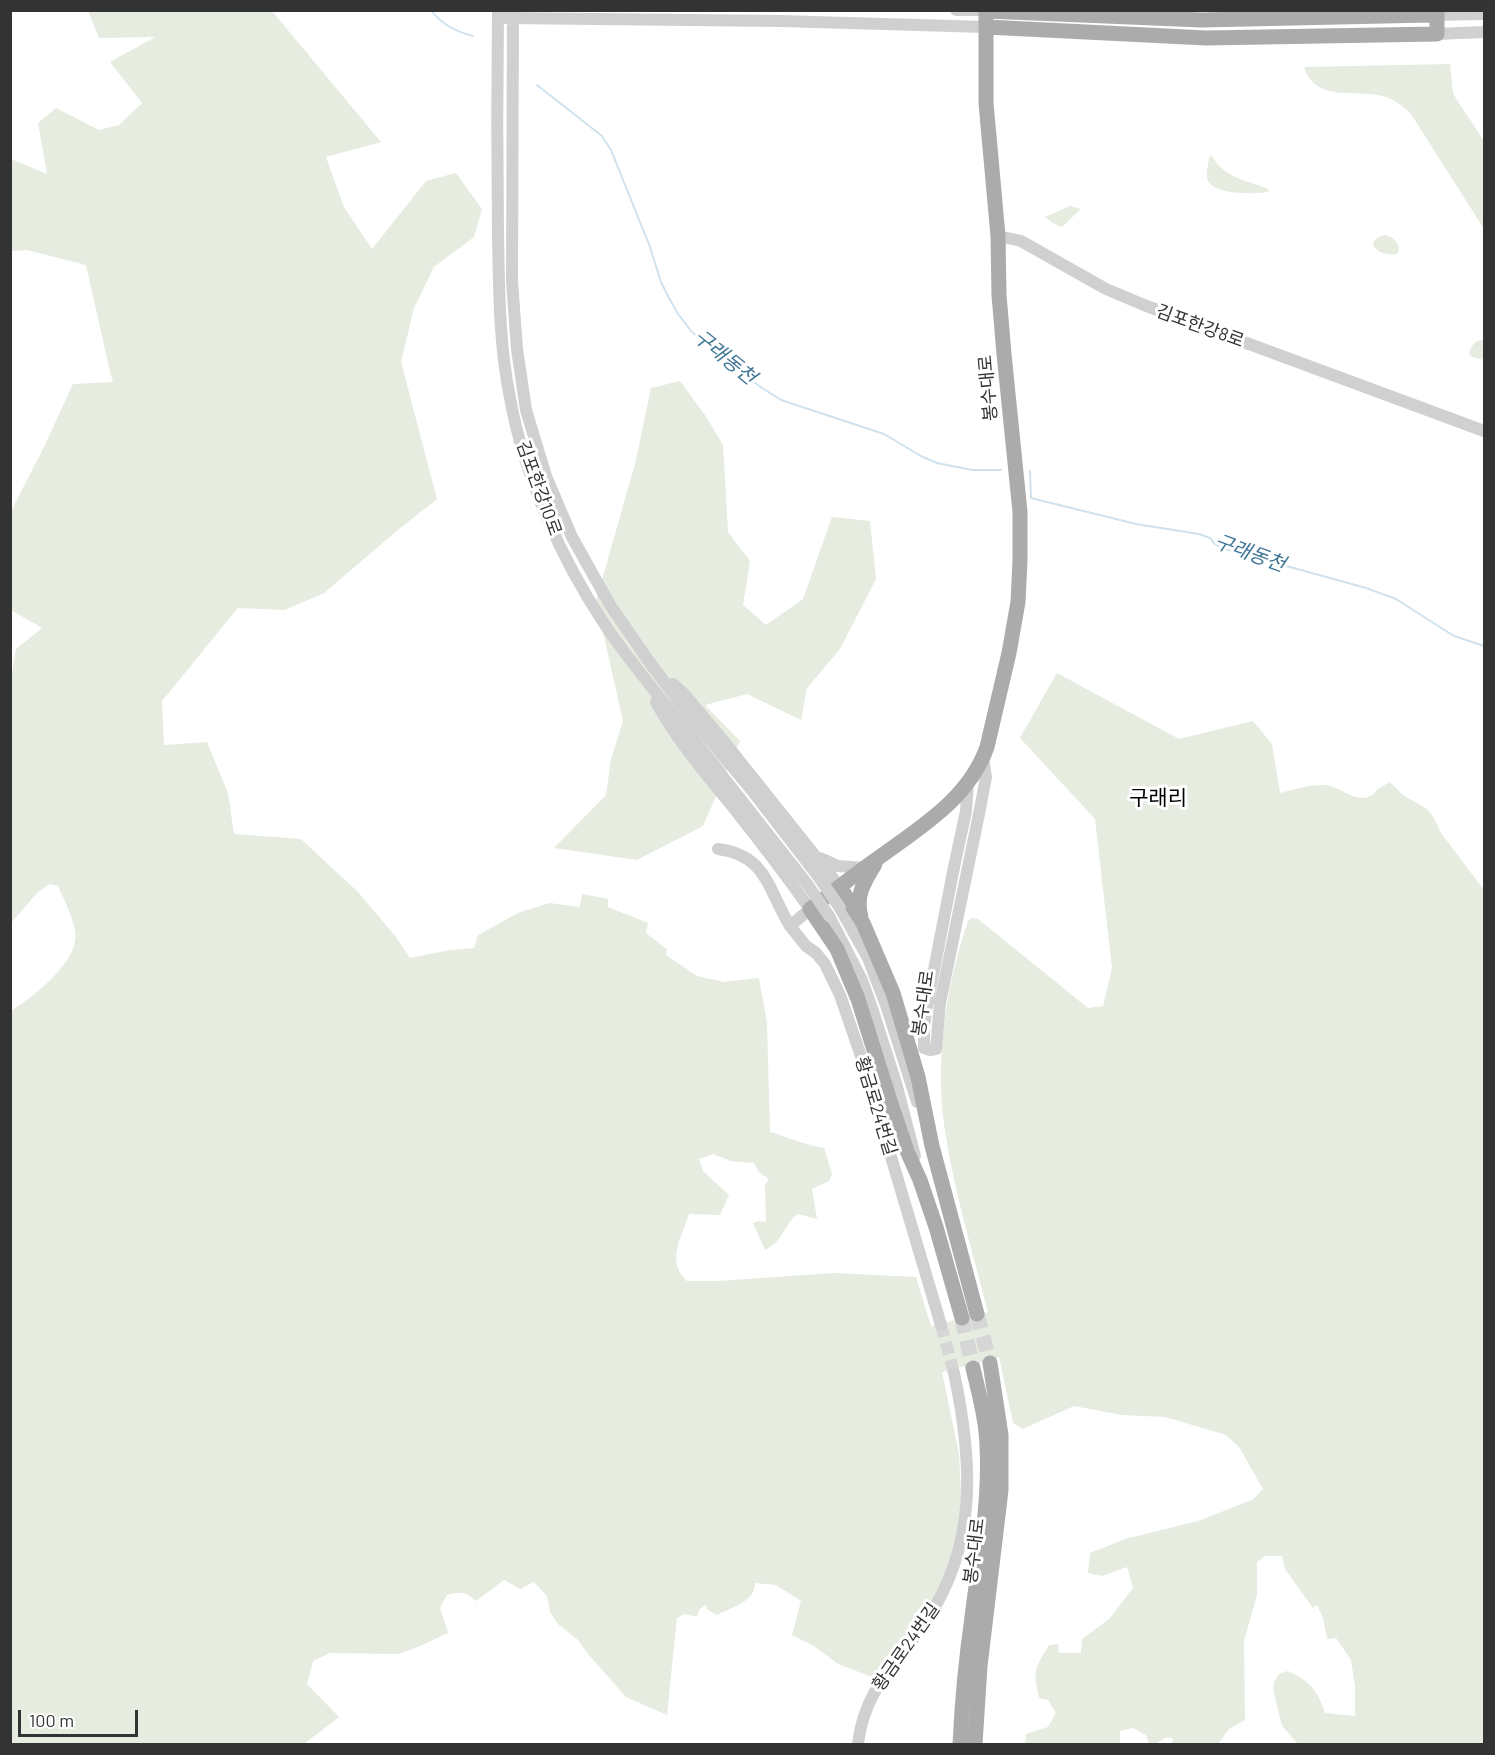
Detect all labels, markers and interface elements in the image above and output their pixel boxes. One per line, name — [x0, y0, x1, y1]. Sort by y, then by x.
street label: 김포한강8로 — [1153, 300, 1247, 352]
water label: 구래동천 — [689, 325, 761, 389]
street label: 봉수대로 — [974, 354, 1002, 422]
street label: 김포한강10로 — [512, 438, 566, 538]
water label: 구래동천 — [1211, 529, 1289, 577]
district label: 구래리 — [1129, 785, 1187, 811]
street label: 봉수대로 — [908, 969, 938, 1037]
street label: 황금로24번길 — [851, 1054, 901, 1158]
street label: 봉수대로 — [959, 1517, 989, 1585]
street label: 황금로24번길 — [868, 1599, 944, 1695]
scale bar — [21, 1698, 141, 1736]
text: 100 m — [29, 1709, 74, 1731]

